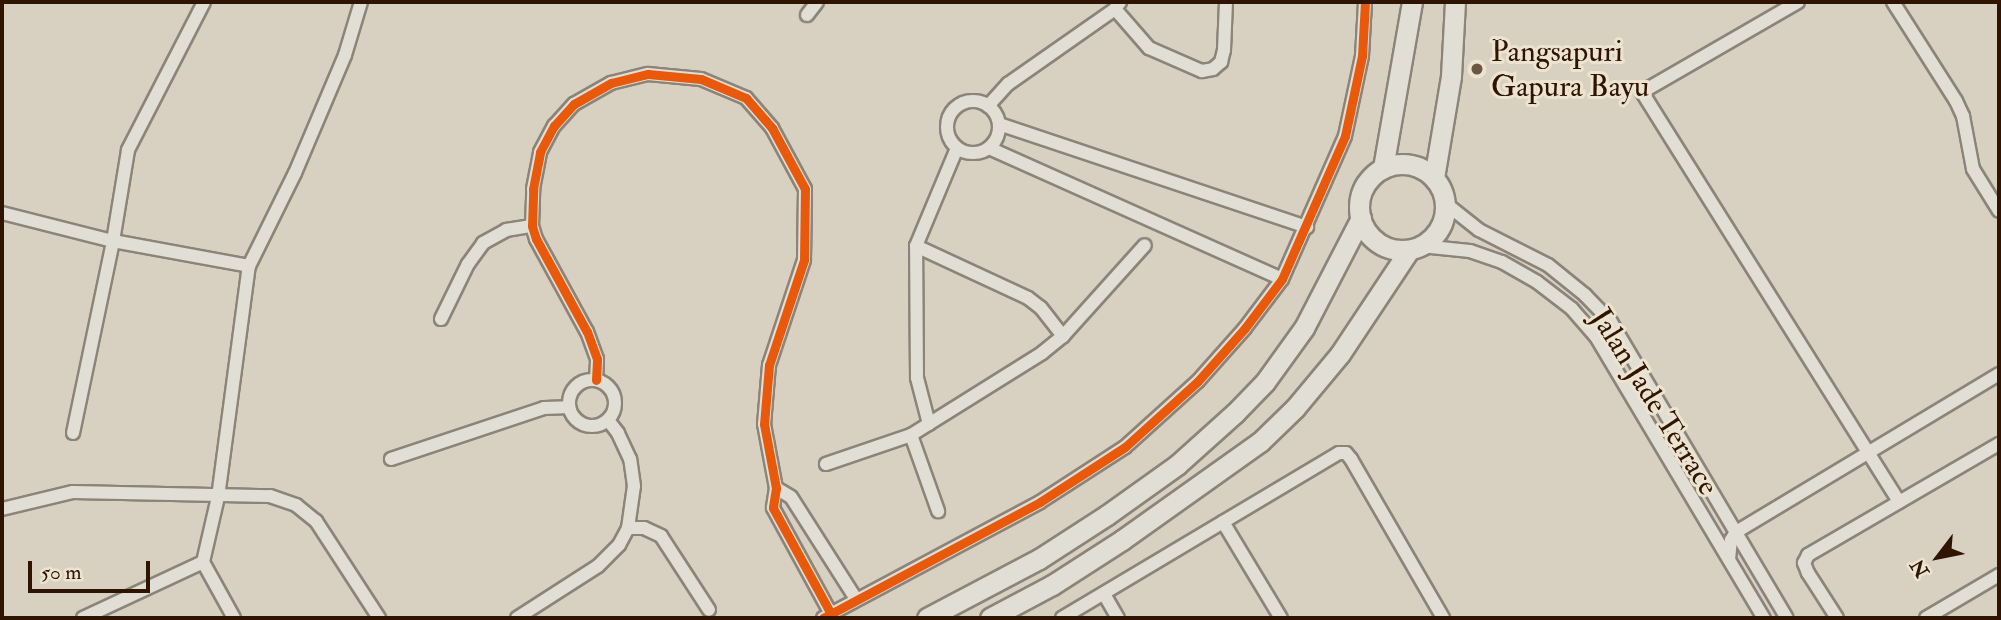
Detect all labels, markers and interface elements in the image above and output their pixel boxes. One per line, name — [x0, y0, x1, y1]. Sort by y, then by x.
place label: Pangsapuri Gapura Bayu — [1491, 34, 1649, 104]
marker: Pangsapuri Gapura Bayu — [1469, 61, 1485, 77]
street label: Jalan Jade Terrace — [1582, 302, 1726, 502]
north arrow — [1903, 522, 1973, 592]
scale bar — [32, 546, 154, 590]
text: N — [1906, 555, 1935, 582]
text: 50 m — [41, 559, 82, 586]

